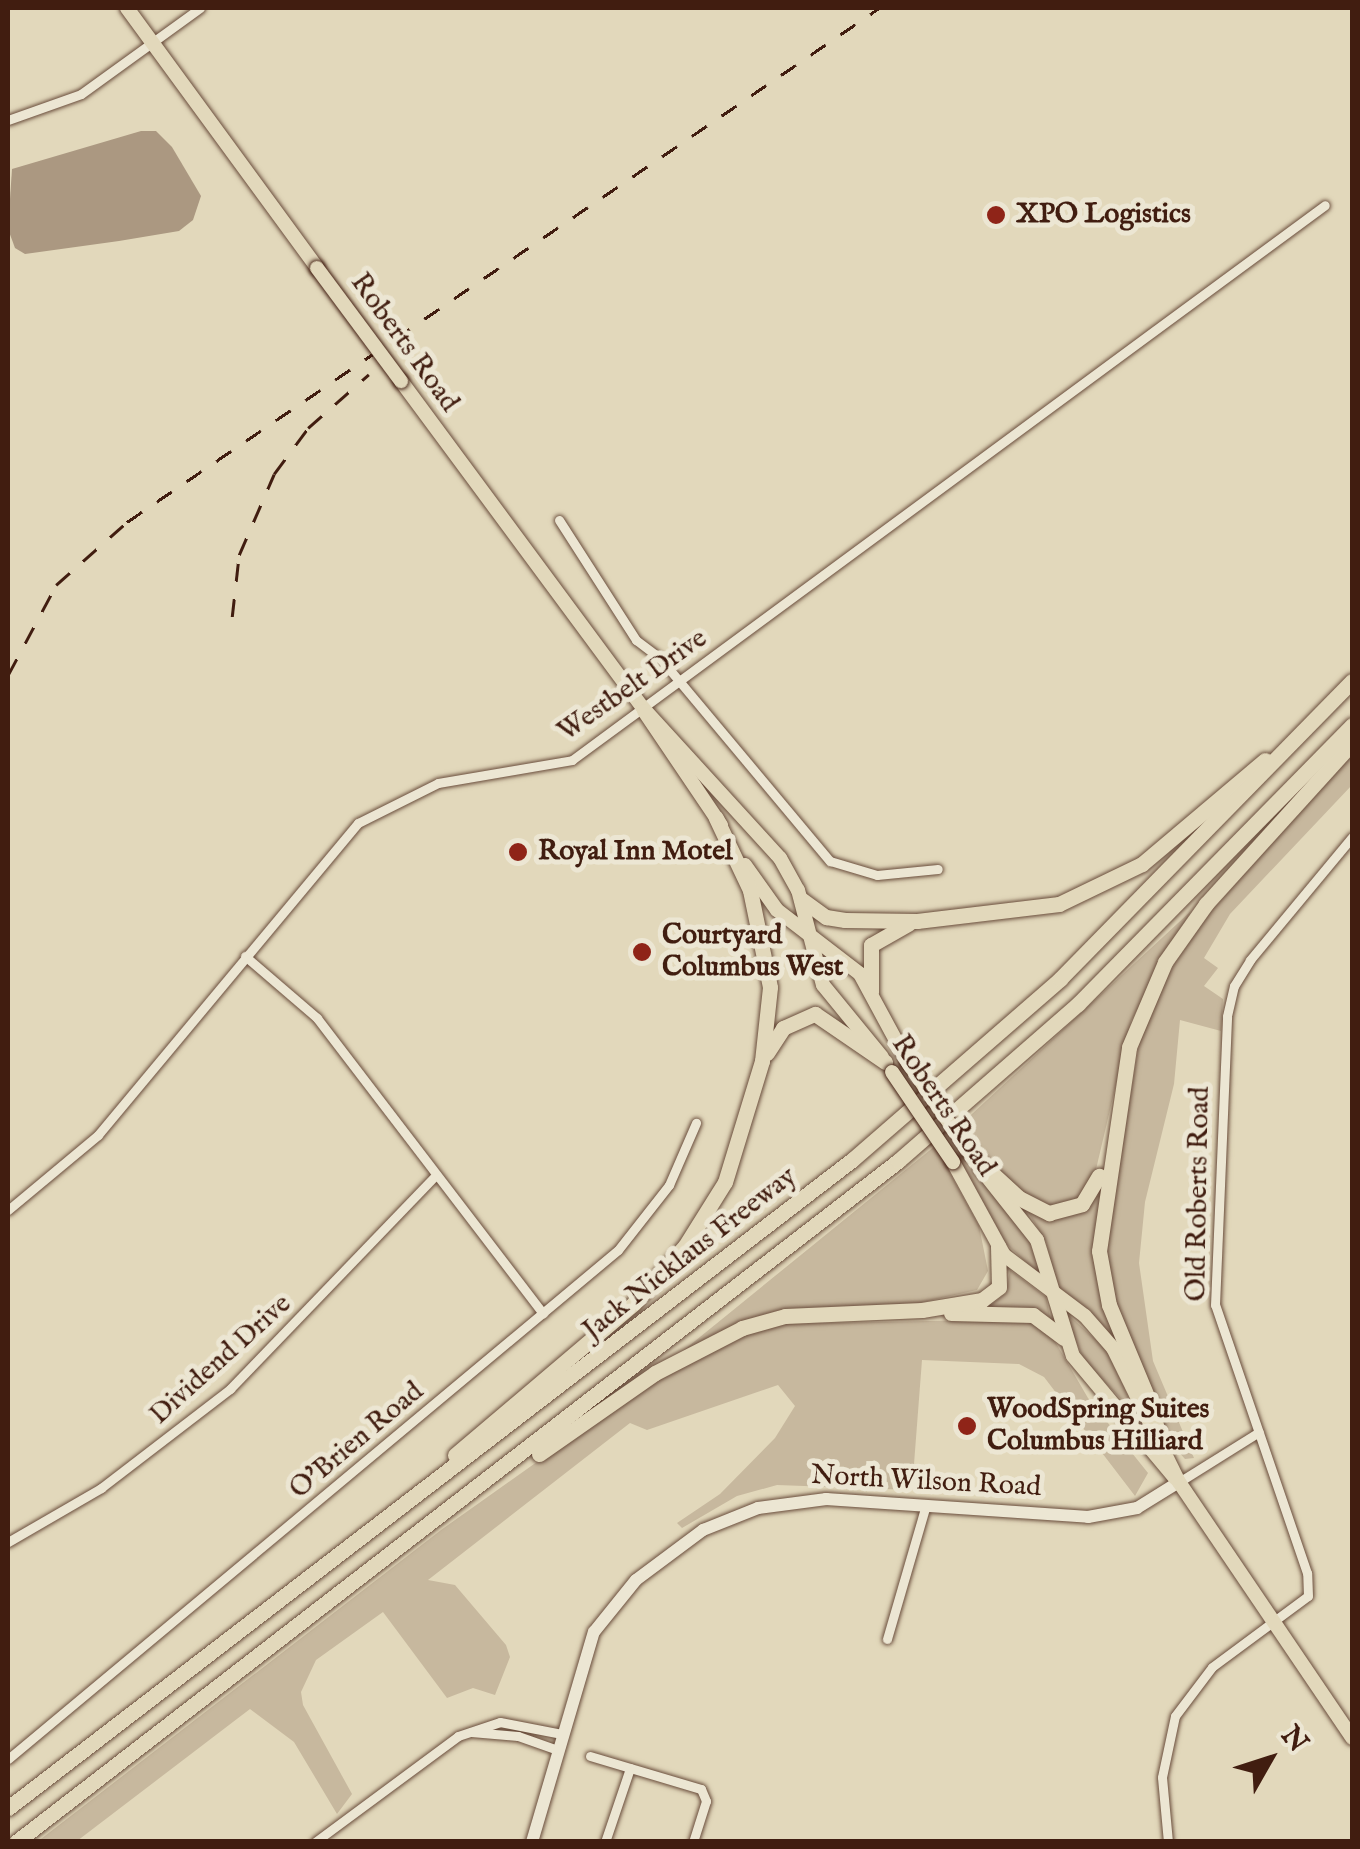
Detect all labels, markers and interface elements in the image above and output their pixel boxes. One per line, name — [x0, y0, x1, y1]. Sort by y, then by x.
place label: XPO Logistics — [1016, 198, 1191, 232]
marker: XPO Logistics — [985, 204, 1007, 226]
street label: Roberts Road — [342, 267, 466, 419]
street label: Westbelt Drive — [552, 622, 714, 750]
place label: Royal Inn Motel — [538, 835, 733, 869]
marker: Royal Inn Motel — [507, 841, 529, 863]
place label: Courtyard Columbus West — [662, 919, 843, 985]
marker: Courtyard Columbus West — [631, 941, 653, 963]
street label: Roberts Road — [883, 1029, 1003, 1183]
street label: Old Roberts Road — [1180, 1086, 1218, 1302]
street label: Jack Nicklaus Freeway — [576, 1160, 804, 1348]
street label: Dividend Drive — [143, 1288, 299, 1432]
street label: O'Brien Road — [283, 1375, 431, 1507]
place label: WoodSpring Suites Columbus Hilliard — [987, 1393, 1209, 1459]
marker: WoodSpring Suites Columbus Hilliard — [956, 1415, 978, 1437]
street label: North Wilson Road — [810, 1459, 1042, 1505]
north arrow — [1220, 1709, 1320, 1809]
text: N — [1272, 1719, 1315, 1760]

